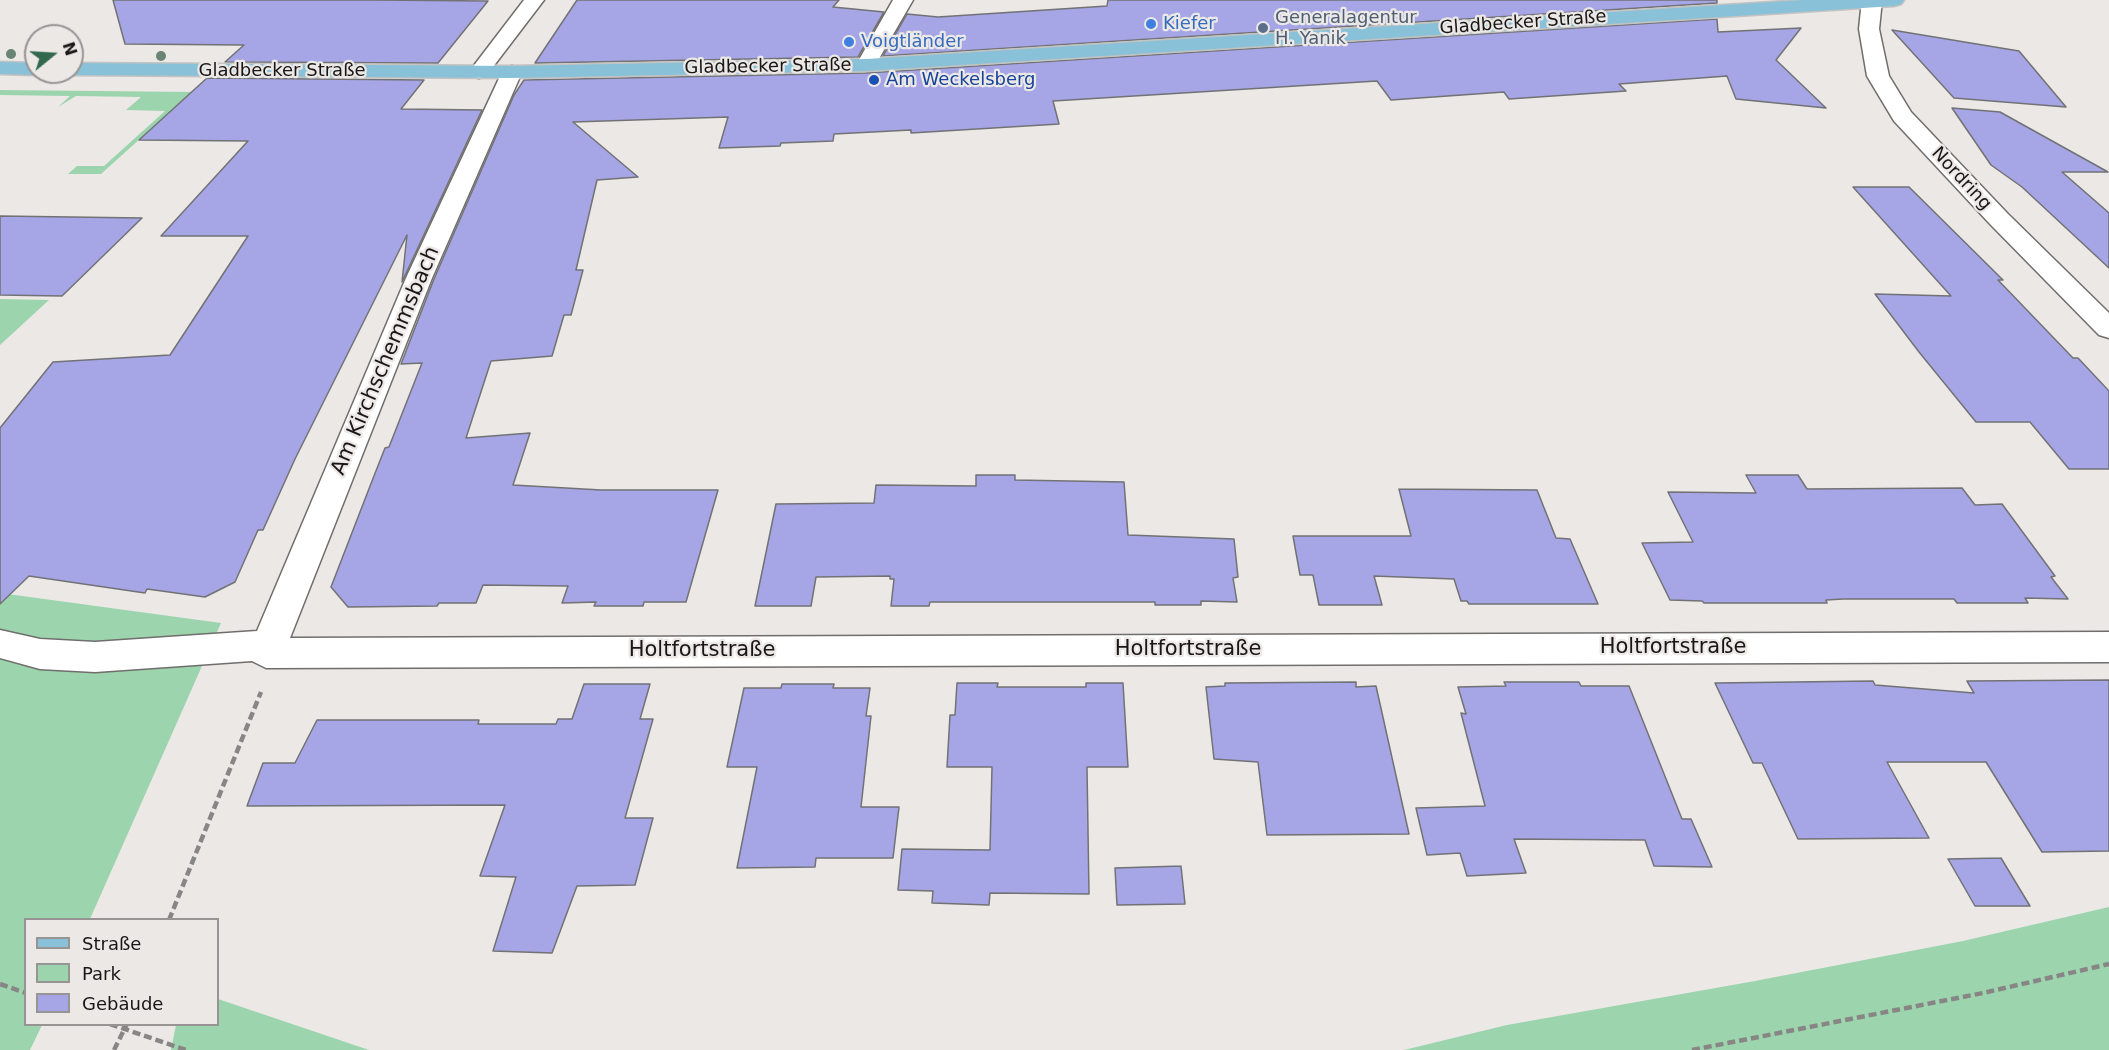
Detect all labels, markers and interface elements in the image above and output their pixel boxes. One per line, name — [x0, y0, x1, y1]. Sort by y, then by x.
street label: Gladbecker Straße — [1439, 6, 1607, 40]
place label: Generalagentur H. Yanik — [1275, 7, 1417, 50]
place label: Kiefer — [1163, 13, 1216, 35]
marker: Kiefer — [1144, 17, 1158, 31]
marker: Generalagentur H. Yanik — [1256, 21, 1270, 35]
north arrow — [24, 24, 84, 84]
place label: Voigtländer — [861, 31, 964, 53]
marker: Voigtländer — [842, 35, 856, 49]
text: N — [59, 40, 81, 58]
street label: Gladbecker Straße — [684, 55, 852, 79]
street label: Gladbecker Straße — [198, 60, 366, 82]
place label: Am Weckelsberg — [886, 69, 1036, 91]
marker: Am Weckelsberg — [867, 73, 881, 87]
street label: Nordring — [1926, 143, 1996, 215]
street label: Am Kirchschemmsbach — [326, 243, 446, 479]
street label: Holtfortstraße — [1600, 635, 1746, 661]
street label: Holtfortstraße — [1115, 637, 1261, 663]
street label: Holtfortstraße — [629, 638, 775, 664]
legend — [24, 918, 219, 1026]
text: Straße — [82, 933, 141, 954]
text: Park — [82, 963, 121, 984]
text: Gebäude — [82, 993, 163, 1014]

